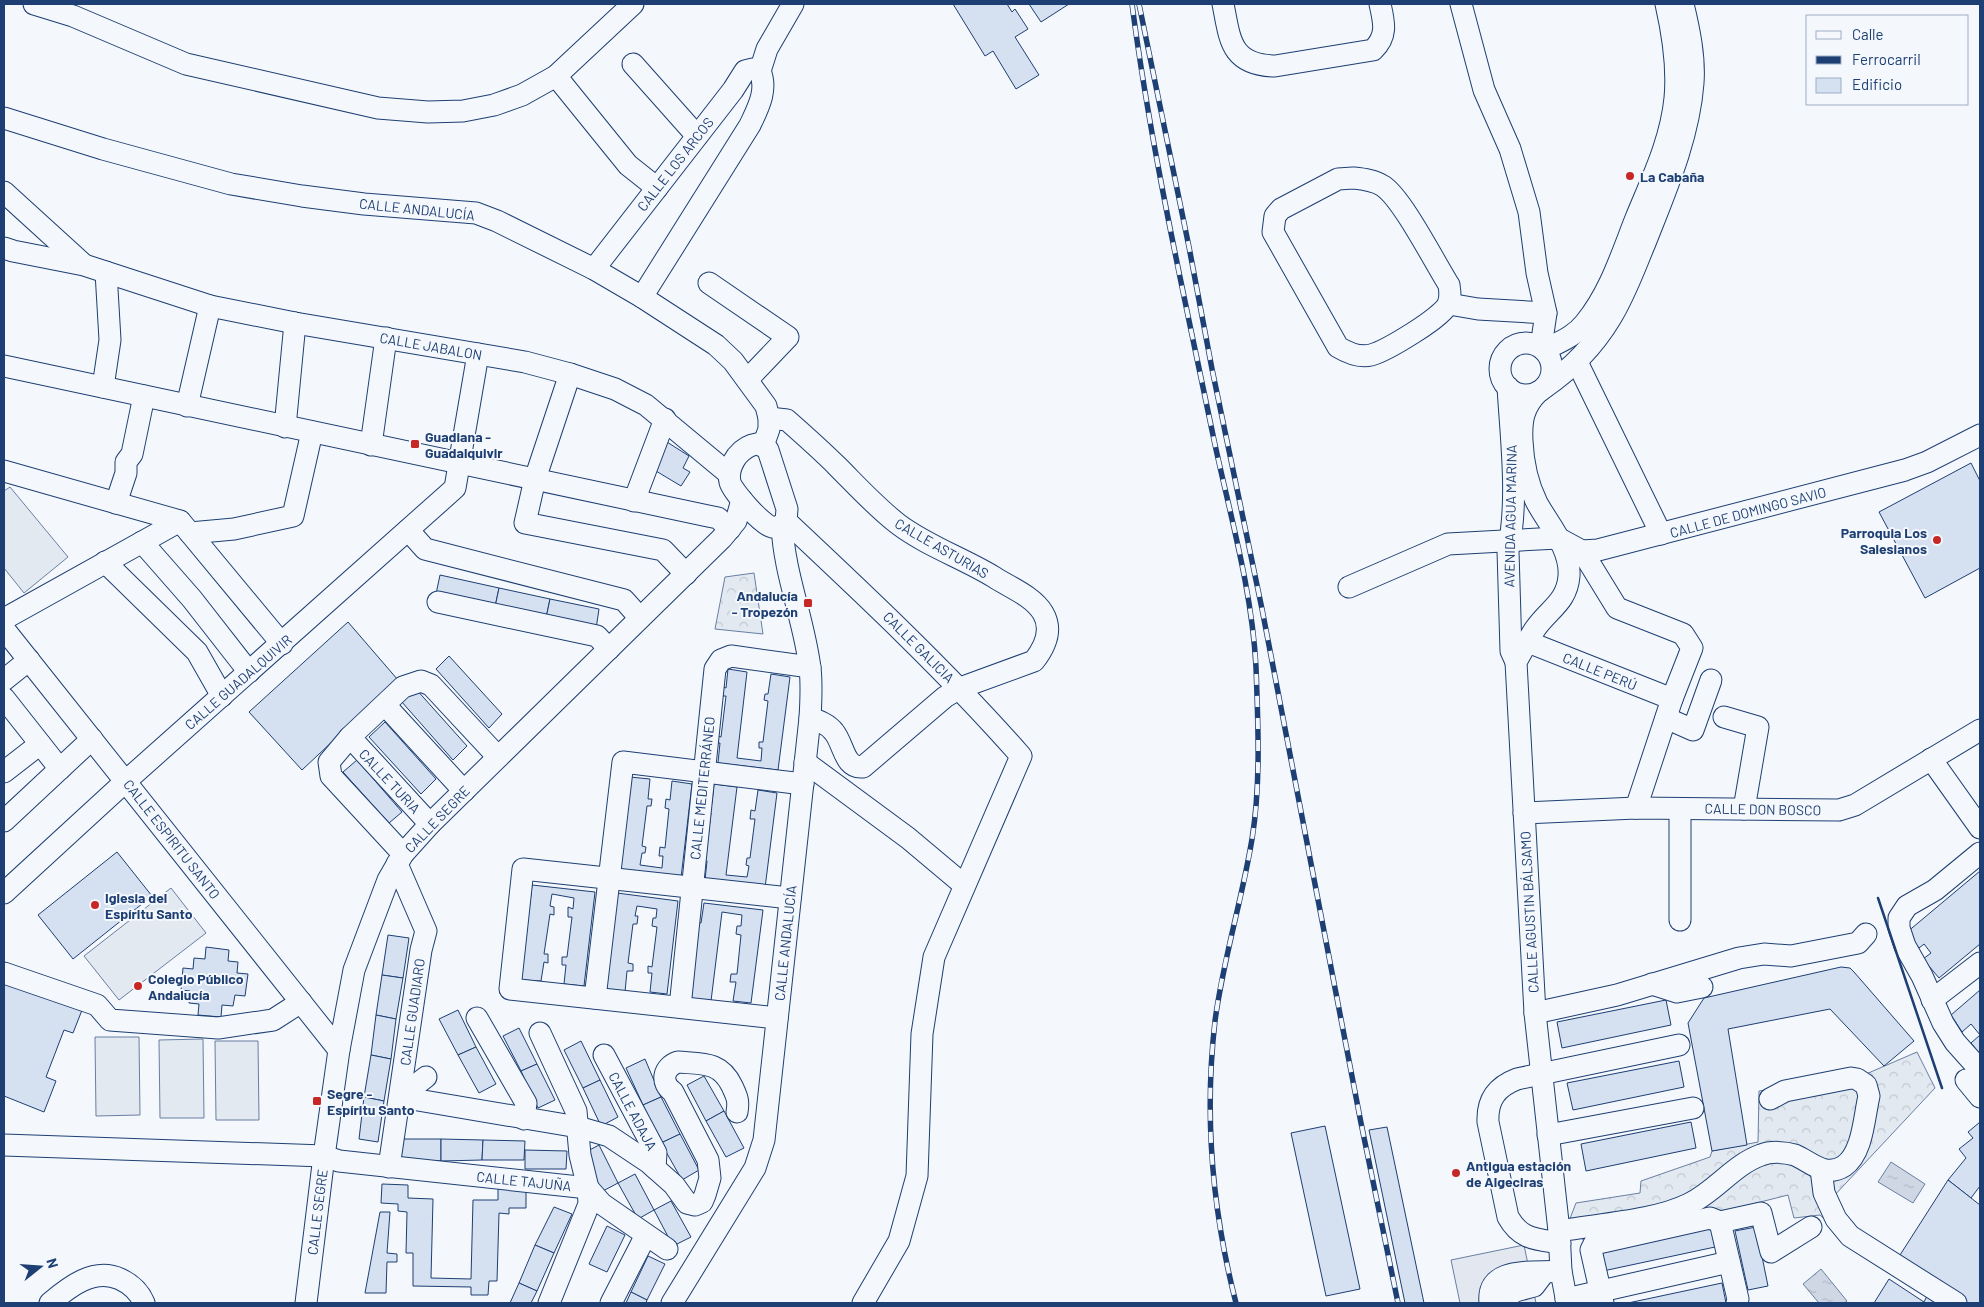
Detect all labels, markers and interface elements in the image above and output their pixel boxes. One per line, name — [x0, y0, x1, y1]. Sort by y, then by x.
legend — [1806, 15, 1969, 105]
text: Calle — [1852, 25, 1884, 43]
text: Ferrocarril — [1852, 50, 1921, 68]
text: Edificio — [1852, 75, 1902, 93]
street label: CALLE LOS ARCOS — [633, 114, 717, 214]
place label: La Cabaña — [1640, 168, 1704, 185]
marker: La Cabaña — [1624, 170, 1636, 182]
street label: CALLE ANDALUCÍA — [358, 194, 476, 224]
street label: CALLE JABALON — [378, 329, 484, 363]
place label: Guadiana - Guadalquivir — [425, 428, 503, 461]
marker: Guadiana - Guadalquivir — [409, 438, 421, 450]
street label: AVENIDA AGUA MARINA — [1500, 444, 1520, 588]
street label: CALLE DE DOMINGO SAVIO — [1668, 483, 1828, 541]
street label: CALLE ASTURIAS — [892, 514, 992, 582]
place label: Parroquia Los Salesianos — [1841, 524, 1927, 557]
marker: Parroquia Los Salesianos — [1931, 534, 1943, 546]
place label: Andalucía - Tropezón — [732, 587, 798, 620]
marker: Andalucía - Tropezón — [802, 597, 814, 609]
street label: CALLE GALICIA — [880, 608, 958, 686]
street label: CALLE GUADALQUIVIR — [181, 631, 295, 733]
street label: CALLE PERÚ — [1560, 648, 1640, 694]
street label: CALLE MEDITERRÁNEO — [686, 716, 718, 860]
street label: CALLE TURIA — [356, 745, 424, 817]
street label: CALLE ESPIRITU SANTO — [120, 776, 224, 902]
street label: CALLE SEGRE — [401, 782, 473, 856]
street label: CALLE DON BOSCO — [1705, 799, 1821, 819]
street label: CALLE AGUSTIN BÁLSAMO — [1516, 831, 1542, 993]
street label: CALLE ANDALUCÍA — [770, 884, 800, 1002]
place label: Iglesia del Espíritu Santo — [105, 889, 193, 922]
marker: Iglesia del Espíritu Santo — [89, 899, 101, 911]
street label: CALLE GUADIARO — [396, 957, 428, 1067]
place label: Colegio Público Andalucía — [148, 970, 244, 1003]
marker: Colegio Público Andalucía — [132, 980, 144, 992]
street label: CALLE ADAJA — [605, 1069, 661, 1153]
place label: Segre - Espíritu Santo — [327, 1085, 415, 1118]
marker: Segre - Espíritu Santo — [311, 1095, 323, 1107]
place label: Antigua estación de Algeciras — [1466, 1157, 1571, 1190]
marker: Antigua estación de Algeciras — [1450, 1167, 1462, 1179]
street label: CALLE SEGRE — [303, 1168, 331, 1256]
street label: CALLE TAJUÑA — [476, 1168, 573, 1194]
north arrow — [15, 1242, 65, 1292]
text: N — [43, 1256, 62, 1270]

